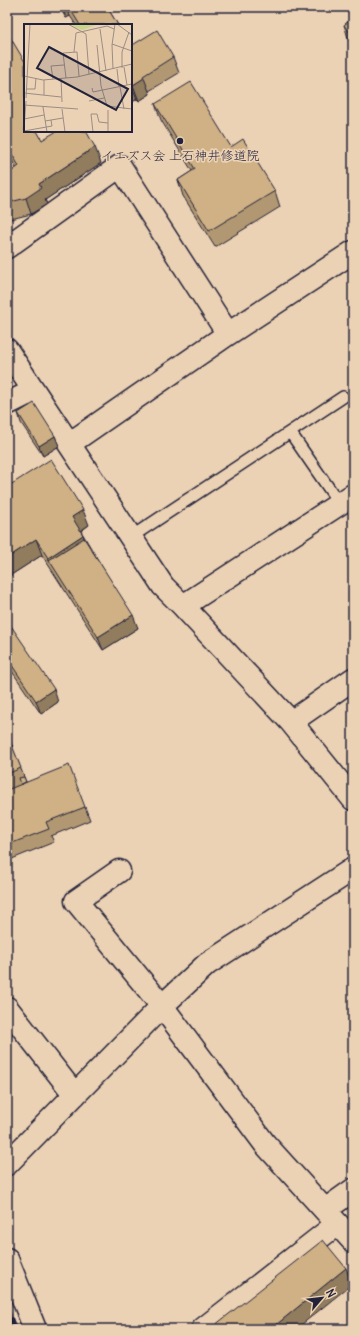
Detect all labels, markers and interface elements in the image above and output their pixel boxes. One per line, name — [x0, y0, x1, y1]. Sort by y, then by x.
inset map — [24, 24, 132, 132]
marker: イエズス会 上石神井修道院 — [175, 136, 185, 146]
place label: イエズス会 上石神井修道院 — [100, 147, 260, 164]
north arrow — [302, 1278, 342, 1318]
text: N — [323, 1287, 339, 1300]

